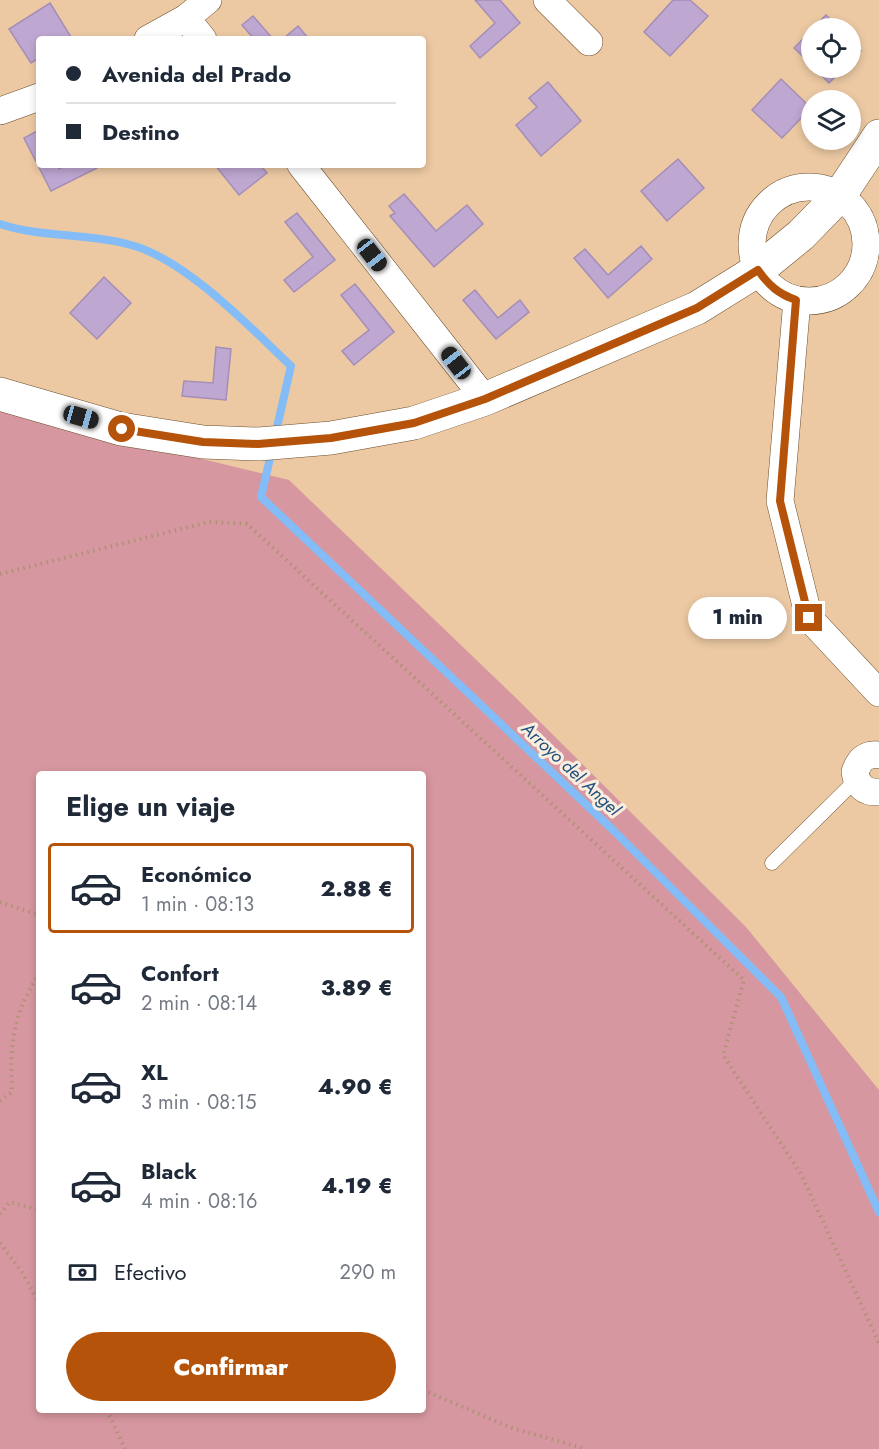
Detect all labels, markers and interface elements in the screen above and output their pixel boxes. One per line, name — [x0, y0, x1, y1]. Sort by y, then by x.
map controls — [801, 18, 861, 150]
button: locate — [801, 18, 861, 78]
text: Avenida del Prado — [102, 58, 291, 90]
button: layers — [801, 90, 861, 150]
text: Destino — [102, 116, 179, 148]
car — [354, 235, 390, 275]
car — [438, 343, 474, 383]
car — [61, 403, 101, 431]
route start — [108, 415, 135, 442]
callout: 1 min — [689, 597, 788, 639]
text: 1 min — [712, 603, 763, 632]
route end — [795, 604, 822, 631]
water label: Arroyo del Angel — [515, 716, 627, 822]
text: Elige un viaje — [66, 787, 235, 826]
text: Económico — [141, 858, 252, 890]
icon: car — [69, 861, 123, 915]
text: 2.88 € — [321, 872, 393, 904]
text: 1 min · 08:13 — [141, 890, 254, 919]
text: Confort — [141, 957, 219, 989]
icon: car — [69, 960, 123, 1014]
text: 3.89 € — [321, 971, 393, 1003]
text: 2 min · 08:14 — [141, 989, 257, 1018]
text: XL — [141, 1056, 168, 1088]
icon: car — [69, 1059, 123, 1113]
text: 4.90 € — [318, 1070, 393, 1102]
text: 3 min · 08:15 — [141, 1088, 256, 1117]
text: Black — [141, 1155, 197, 1187]
icon: car — [69, 1158, 123, 1212]
text: 4.19 € — [321, 1169, 393, 1201]
text: 4 min · 08:16 — [141, 1187, 257, 1216]
icon: cash — [66, 1256, 99, 1289]
text: Efectivo — [114, 1256, 187, 1288]
text: 290 m — [340, 1258, 396, 1287]
button: Confirmar — [66, 1332, 396, 1401]

